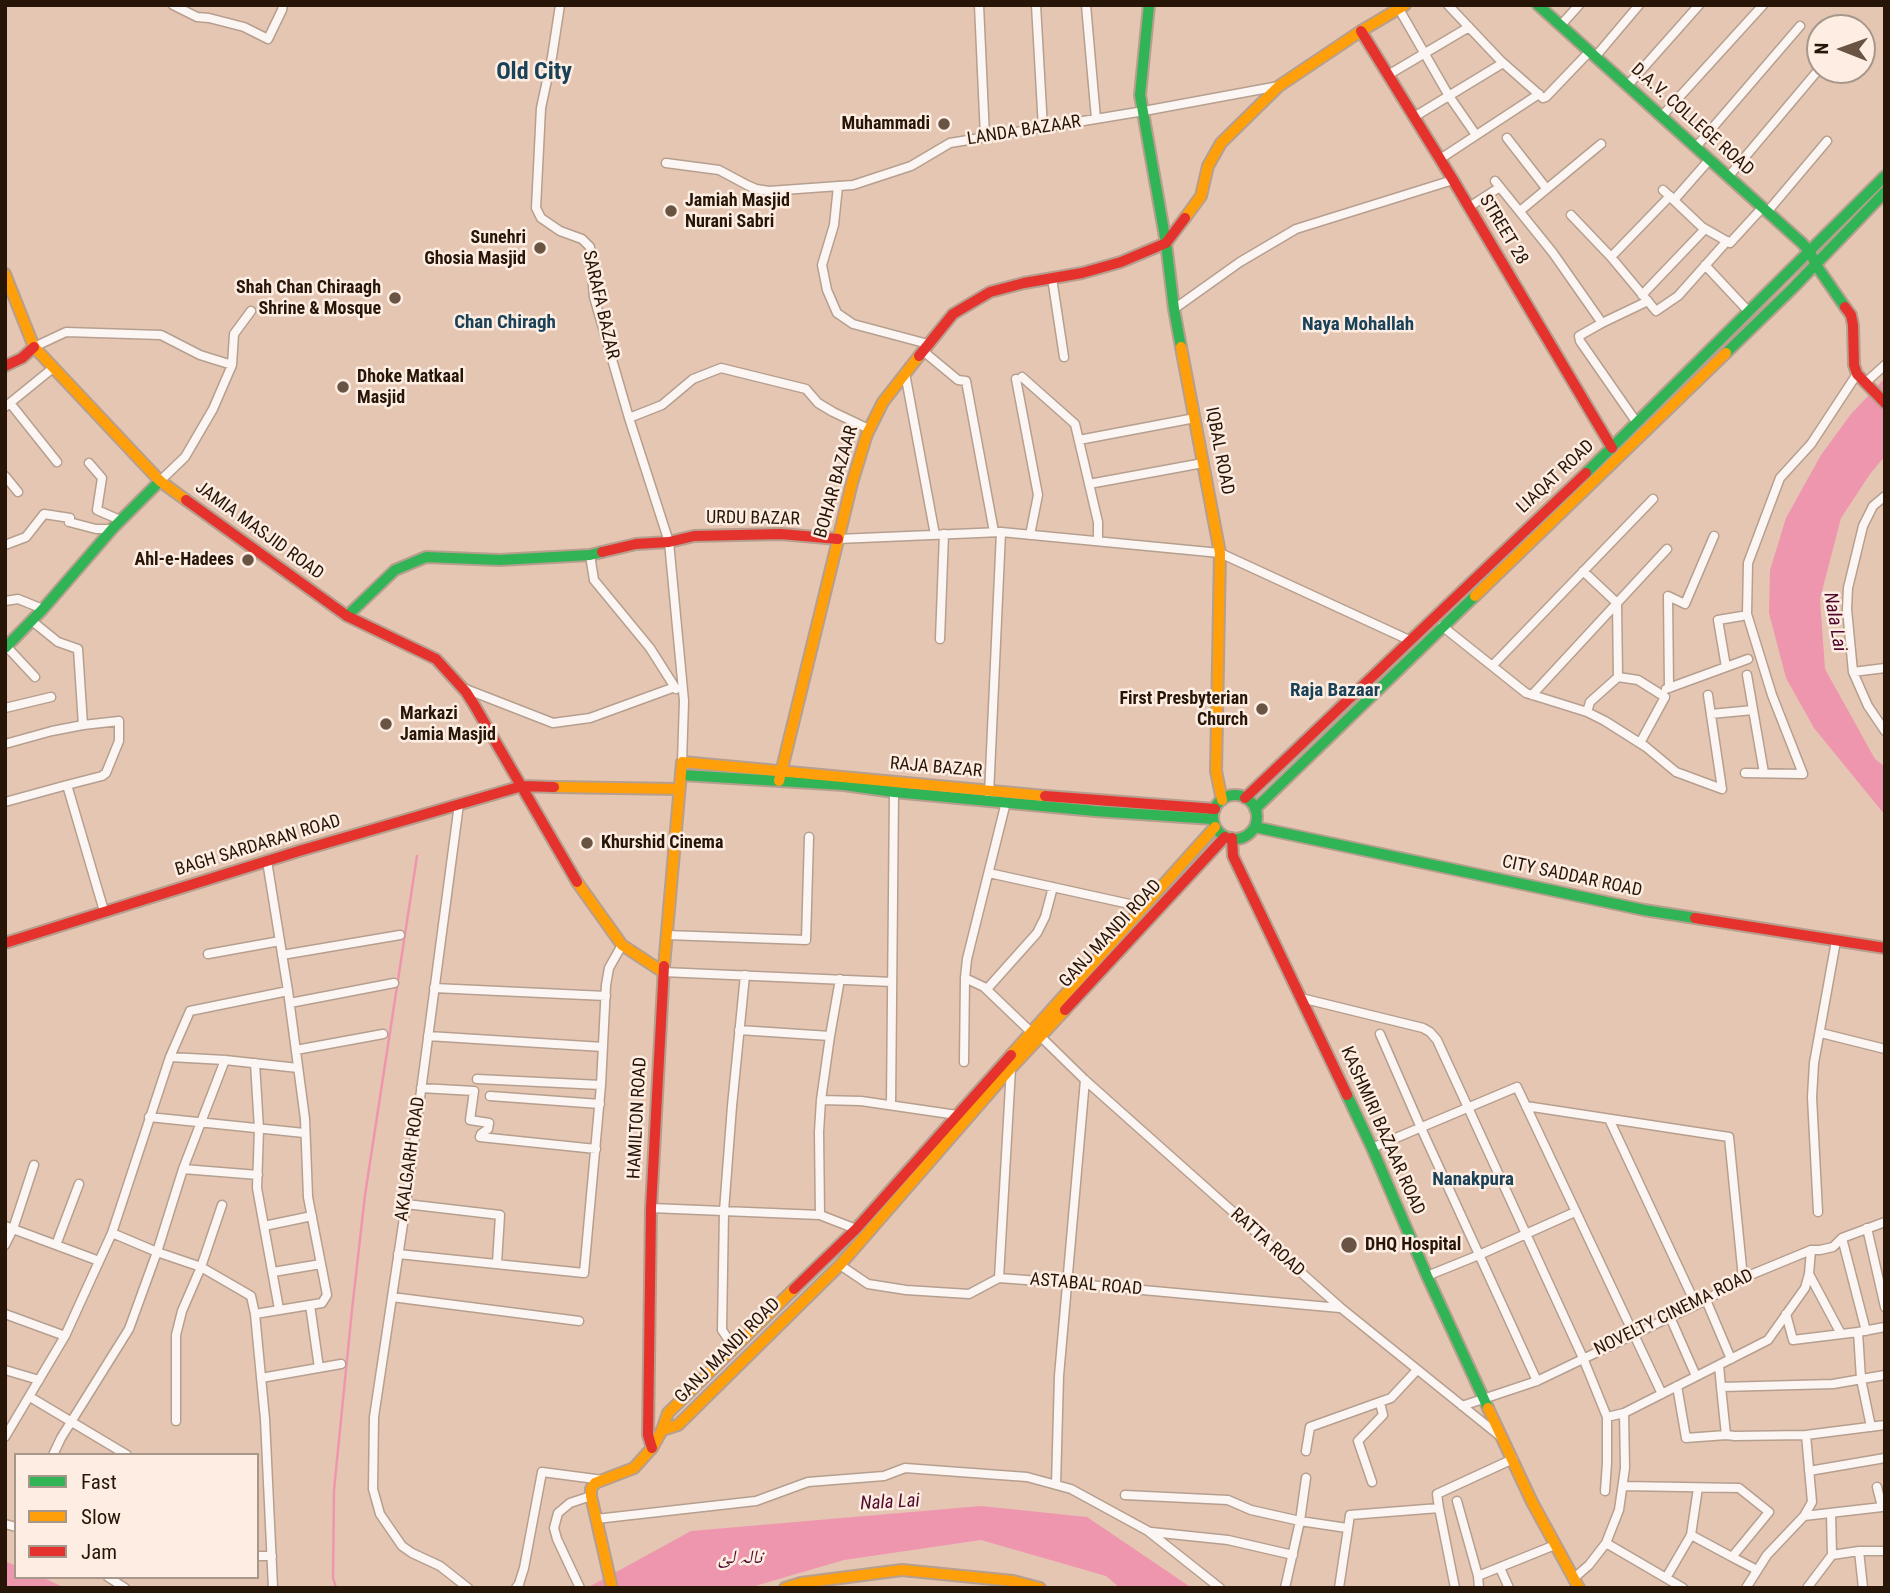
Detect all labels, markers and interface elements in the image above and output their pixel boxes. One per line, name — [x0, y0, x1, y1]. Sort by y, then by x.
north arrow — [1806, 14, 1876, 84]
text: N — [1810, 43, 1833, 55]
district label: Old City — [496, 59, 572, 87]
street label: D.A.V. COLLEGE ROAD — [1626, 59, 1758, 181]
street label: LANDA BAZAAR — [966, 111, 1082, 151]
place label: Muhammadi — [842, 113, 930, 135]
marker: Muhammadi — [936, 116, 952, 132]
place label: Jamiah Masjid Nurani Sabri — [685, 190, 790, 232]
street label: STREET 28 — [1474, 191, 1532, 269]
marker: Jamiah Masjid Nurani Sabri — [663, 203, 679, 219]
place label: Sunehri Ghosia Masjid — [424, 227, 526, 270]
marker: Sunehri Ghosia Masjid — [532, 240, 548, 256]
street label: SARAFA BAZAR — [577, 248, 623, 362]
place label: Shah Chan Chiraagh Shrine & Mosque — [236, 277, 381, 320]
marker: Shah Chan Chiraagh Shrine & Mosque — [387, 290, 403, 306]
district label: Chan Chiragh — [454, 312, 556, 334]
district label: Naya Mohallah — [1302, 314, 1414, 336]
place label: Dhoke Matkaal Masjid — [357, 366, 464, 408]
marker: Dhoke Matkaal Masjid — [335, 379, 351, 395]
street label: IQBAL ROAD — [1200, 405, 1238, 497]
street label: BOHAR BAZAAR — [811, 423, 863, 541]
street label: LIAQAT ROAD — [1513, 436, 1599, 518]
street label: JAMIA MASJID ROAD — [191, 477, 327, 585]
street label: URDU BAZAR — [706, 507, 800, 531]
place label: Ahl-e-Hadees — [134, 549, 234, 571]
marker: Ahl-e-Hadees — [240, 552, 256, 568]
water label: Nala Lai — [1818, 591, 1850, 653]
district label: Raja Bazaar — [1290, 680, 1380, 702]
place label: First Presbyterian Church — [1119, 688, 1248, 730]
marker: First Presbyterian Church — [1254, 701, 1270, 717]
place label: Markazi Jamia Masjid — [400, 703, 496, 746]
marker: Markazi Jamia Masjid — [378, 716, 394, 732]
street label: RAJA BAZAR — [889, 753, 983, 783]
street label: BAGH SARDARAN ROAD — [173, 811, 343, 881]
place label: Khurshid Cinema — [601, 832, 723, 854]
marker: Khurshid Cinema — [579, 835, 595, 851]
street label: CITY SADDAR ROAD — [1500, 852, 1644, 902]
street label: GANJ MANDI ROAD — [1055, 875, 1167, 993]
street label: KASHMIRI BAZAAR ROAD — [1335, 1043, 1429, 1219]
street label: HAMILTON ROAD — [624, 1057, 652, 1179]
street label: AKALGARH ROAD — [392, 1095, 430, 1223]
district label: Nanakpura — [1432, 1169, 1514, 1191]
street label: RATTA ROAD — [1225, 1204, 1309, 1282]
place label: DHQ Hospital — [1365, 1234, 1461, 1256]
marker: DHQ Hospital — [1339, 1235, 1359, 1255]
street label: NOVELTY CINEMA ROAD — [1591, 1265, 1757, 1361]
street label: ASTABAL ROAD — [1029, 1269, 1143, 1301]
street label: GANJ MANDI ROAD — [671, 1294, 785, 1408]
legend — [14, 1453, 259, 1579]
text: Fast — [81, 1470, 117, 1494]
water label: Nala Lai — [860, 1490, 920, 1516]
text: Slow — [81, 1505, 121, 1529]
text: Jam — [81, 1540, 117, 1564]
water label: نالہ لئ — [718, 1547, 762, 1569]

